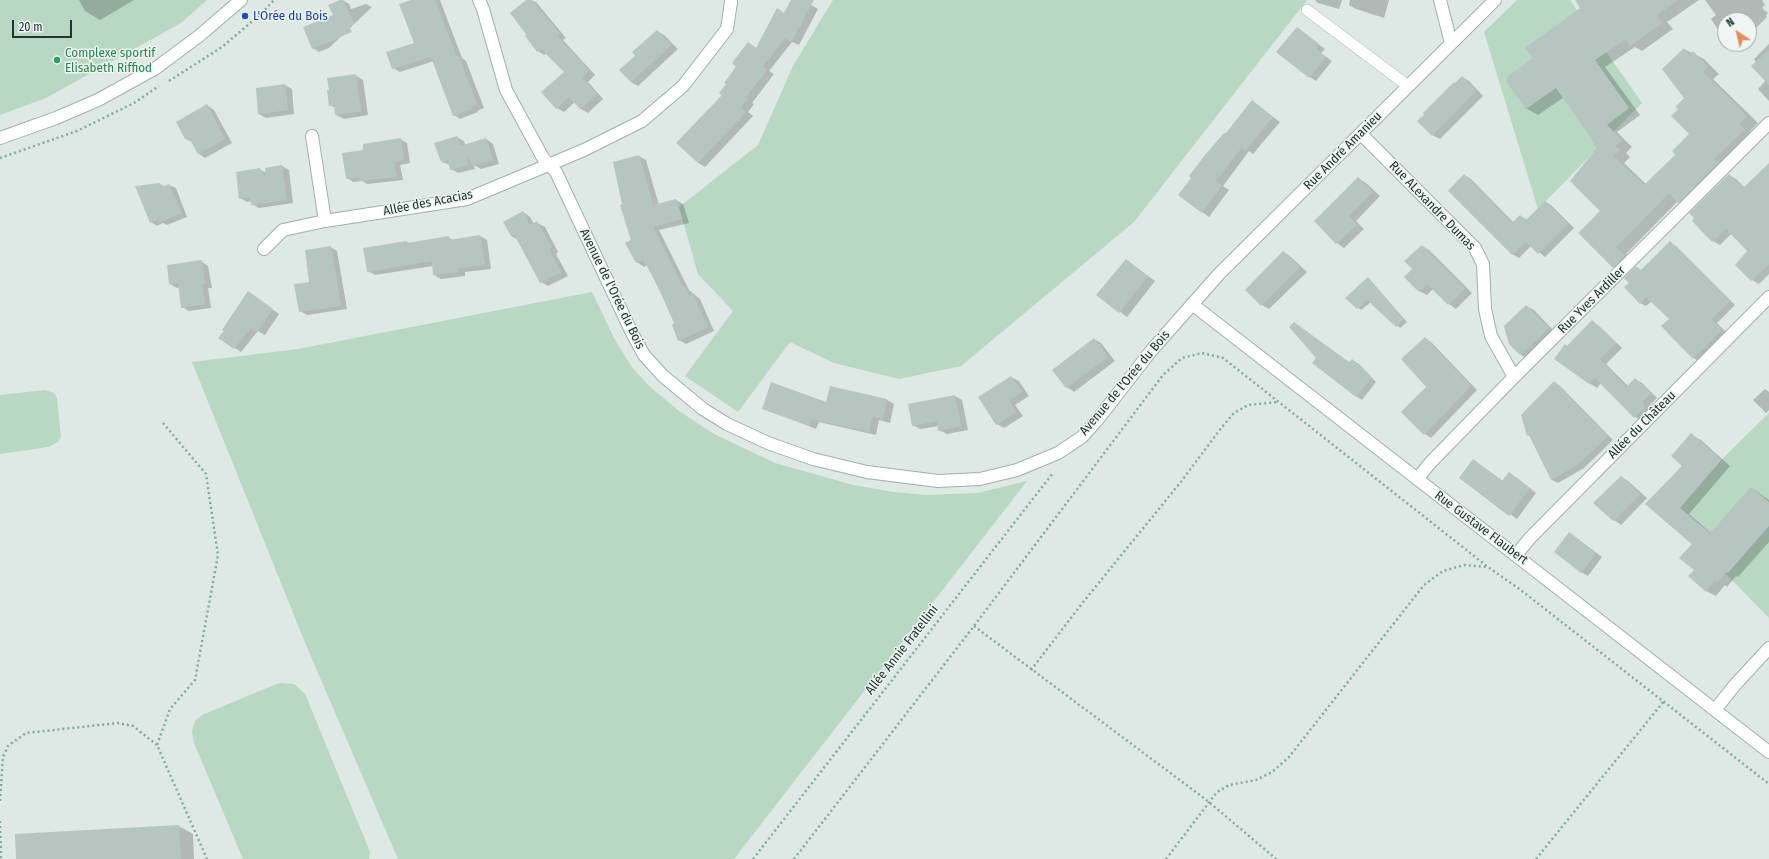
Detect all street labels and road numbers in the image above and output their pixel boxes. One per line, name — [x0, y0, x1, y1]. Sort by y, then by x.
street label: Rue André Amanieu — [1301, 109, 1385, 193]
street label: Rue ALexandre Dumas — [1386, 158, 1478, 254]
street label: Allée des Acacias — [382, 187, 474, 219]
street label: Avenue de l'Orée du Bois — [576, 226, 648, 352]
street label: Rue Yves Ardiller — [1555, 263, 1629, 337]
street label: Avenue de l'Orée du Bois — [1077, 327, 1173, 439]
street label: Allée du Château — [1605, 388, 1679, 462]
street label: Rue Gustave Flaubert — [1431, 488, 1531, 568]
street label: Allée Annie Fratellini — [862, 602, 942, 698]

